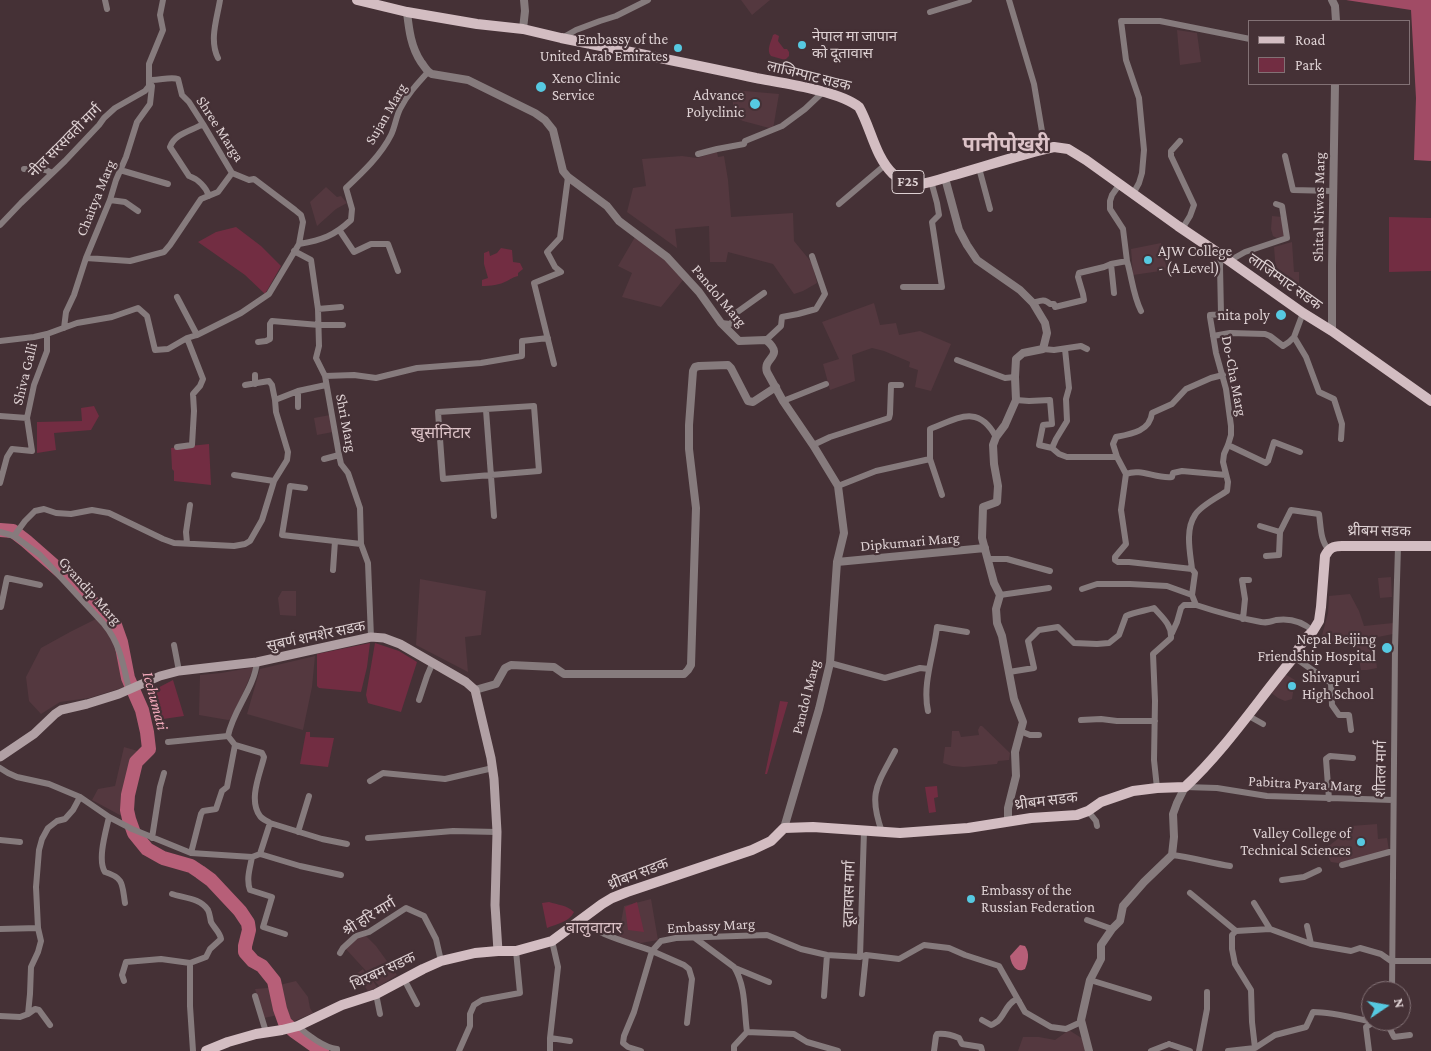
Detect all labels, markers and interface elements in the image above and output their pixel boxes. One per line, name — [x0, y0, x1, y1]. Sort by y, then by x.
legend — [1248, 20, 1411, 85]
place label: नेपाल मा जापान को दूतावास — [812, 27, 897, 62]
place label: Embassy of the United Arab Emirates — [540, 30, 668, 65]
text: Road — [1295, 32, 1325, 48]
marker: नेपाल मा जापान को दूतावास — [796, 39, 808, 51]
marker: Embassy of the United Arab Emirates — [672, 42, 684, 54]
street label: लाजिम्पाट सडक — [765, 57, 853, 95]
text: Park — [1295, 57, 1322, 73]
place label: Xeno Clinic Service — [552, 69, 620, 104]
street label: Sujan Marg — [361, 80, 411, 148]
marker: Xeno Clinic Service — [534, 80, 548, 94]
place label: Advance Polyclinic — [686, 86, 744, 121]
street label: Shree Marga — [192, 93, 248, 165]
marker: Advance Polyclinic — [748, 97, 762, 111]
street label: नील सरसवती मार्ग — [25, 101, 105, 181]
district label: पानीपोखरी — [963, 133, 1049, 157]
street label: Shital Niwas Marg — [1309, 152, 1329, 262]
street label: Chaitya Marg — [72, 157, 120, 239]
road number: F25 — [892, 170, 924, 193]
place label: AJW College - (A Level) — [1158, 242, 1232, 277]
street label: लाजिम्पाट सडक — [1244, 250, 1326, 314]
marker: AJW College - (A Level) — [1142, 254, 1154, 266]
street label: Pandol Marg — [688, 261, 750, 331]
place label: nita poly — [1217, 306, 1270, 324]
marker: nita poly — [1274, 308, 1288, 322]
street label: Do-Cha Marg — [1217, 334, 1251, 418]
street label: Shiva Galli — [9, 341, 41, 407]
street label: Shri Marg — [332, 392, 360, 454]
district label: खुर्सानिटार — [411, 423, 471, 443]
street label: थ्रीबम सडक — [1347, 521, 1411, 541]
street label: Dipkumari Marg — [860, 529, 960, 555]
street label: Gyandip Marg — [55, 553, 125, 629]
street label: सुबर्ण शमशेर सडक — [265, 617, 367, 655]
place label: Nepal Beijing Friendship Hospital — [1258, 630, 1376, 665]
marker: Nepal Beijing Friendship Hospital — [1380, 641, 1394, 655]
street label: Pandol Marg — [788, 658, 824, 736]
place label: Shivapuri High School — [1302, 668, 1374, 703]
water label: Icchumati — [138, 670, 172, 732]
marker: Shivapuri High School — [1286, 680, 1298, 692]
street label: शीतल मार्ग — [1372, 740, 1390, 798]
street label: Pabitra Pyara Marg — [1248, 772, 1362, 796]
street label: थ्रीबम सडक — [1013, 788, 1079, 814]
place label: Valley College of Technical Sciences — [1240, 824, 1351, 859]
marker: Valley College of Technical Sciences — [1355, 836, 1367, 848]
street label: थ्रीबम सडक — [605, 854, 671, 894]
street label: दूतावास मार्ग — [839, 860, 859, 928]
place label: Embassy of the Russian Federation — [981, 881, 1095, 916]
marker: Embassy of the Russian Federation — [965, 893, 977, 905]
street label: श्री हरि मार्ग — [339, 894, 399, 940]
street label: Embassy Marg — [667, 915, 755, 937]
district label: बालुवाटार — [566, 918, 622, 938]
street label: थिरबम सडक — [348, 948, 418, 994]
north arrow — [1361, 981, 1411, 1031]
text: N — [1391, 997, 1409, 1009]

